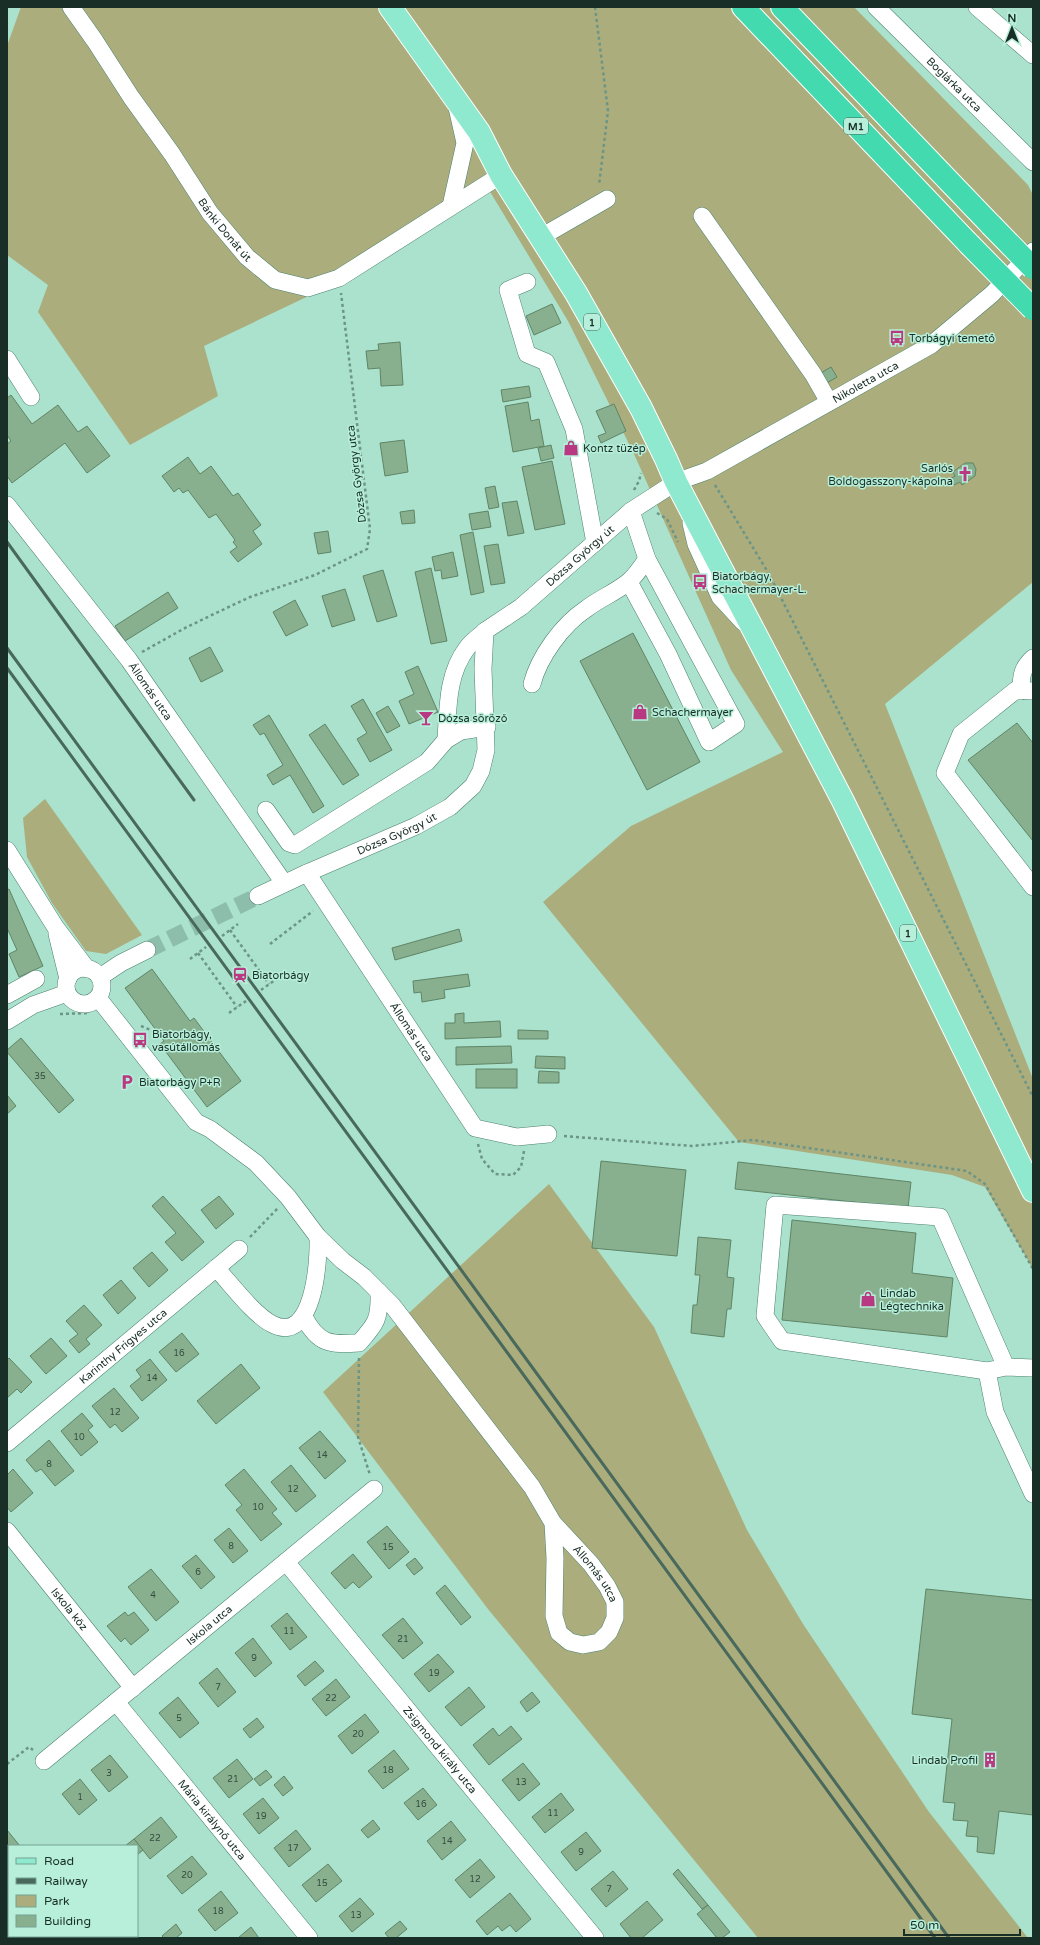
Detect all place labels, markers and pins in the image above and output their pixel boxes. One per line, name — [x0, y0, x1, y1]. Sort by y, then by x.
bus stop icon: Torbágyi temető — [888, 329, 906, 347]
place label: Torbágyi temető — [909, 332, 995, 345]
shop icon: Kontz tüzép — [562, 439, 580, 457]
place label: Kontz tüzép — [583, 442, 646, 455]
place label: Sarlós Boldogasszony-kápolna — [828, 462, 953, 488]
church icon: Sarlós Boldogasszony-kápolna — [956, 465, 974, 483]
place label: Biatorbágy, Schachermayer-L. — [712, 570, 807, 596]
bus stop icon: Biatorbágy, Schachermayer-L. — [691, 573, 709, 591]
shop icon: Schachermayer — [631, 703, 649, 721]
place label: Schachermayer — [652, 706, 734, 719]
bar icon: Dózsa söröző — [417, 709, 435, 727]
place label: Dózsa söröző — [438, 712, 508, 725]
station icon: Biatorbágy — [231, 966, 249, 984]
place label: Biatorbágy — [252, 969, 309, 982]
place label: Biatorbágy, vasútállomás — [152, 1028, 220, 1054]
bus stop icon: Biatorbágy, vasútállomás — [131, 1031, 149, 1049]
parking icon: Biatorbágy P+R — [118, 1073, 136, 1091]
place label: Biatorbágy P+R — [139, 1076, 221, 1089]
place label: Lindab Légtechnika — [880, 1287, 944, 1313]
shop icon: Lindab Légtechnika — [859, 1290, 877, 1308]
building icon: Lindab Profil — [981, 1751, 999, 1769]
place label: Lindab Profil — [912, 1754, 978, 1767]

